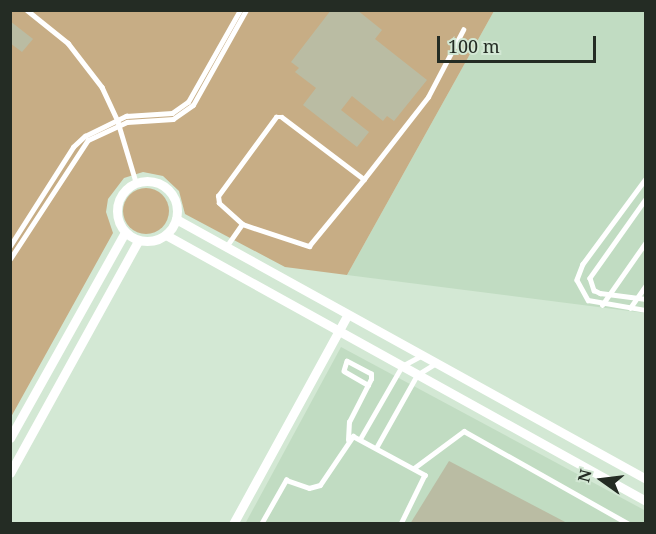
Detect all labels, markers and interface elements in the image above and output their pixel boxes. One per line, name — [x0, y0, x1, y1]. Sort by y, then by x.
scale bar — [440, 24, 599, 62]
text: 100 m — [448, 34, 500, 58]
north arrow — [572, 450, 632, 510]
text: N — [572, 467, 597, 484]

